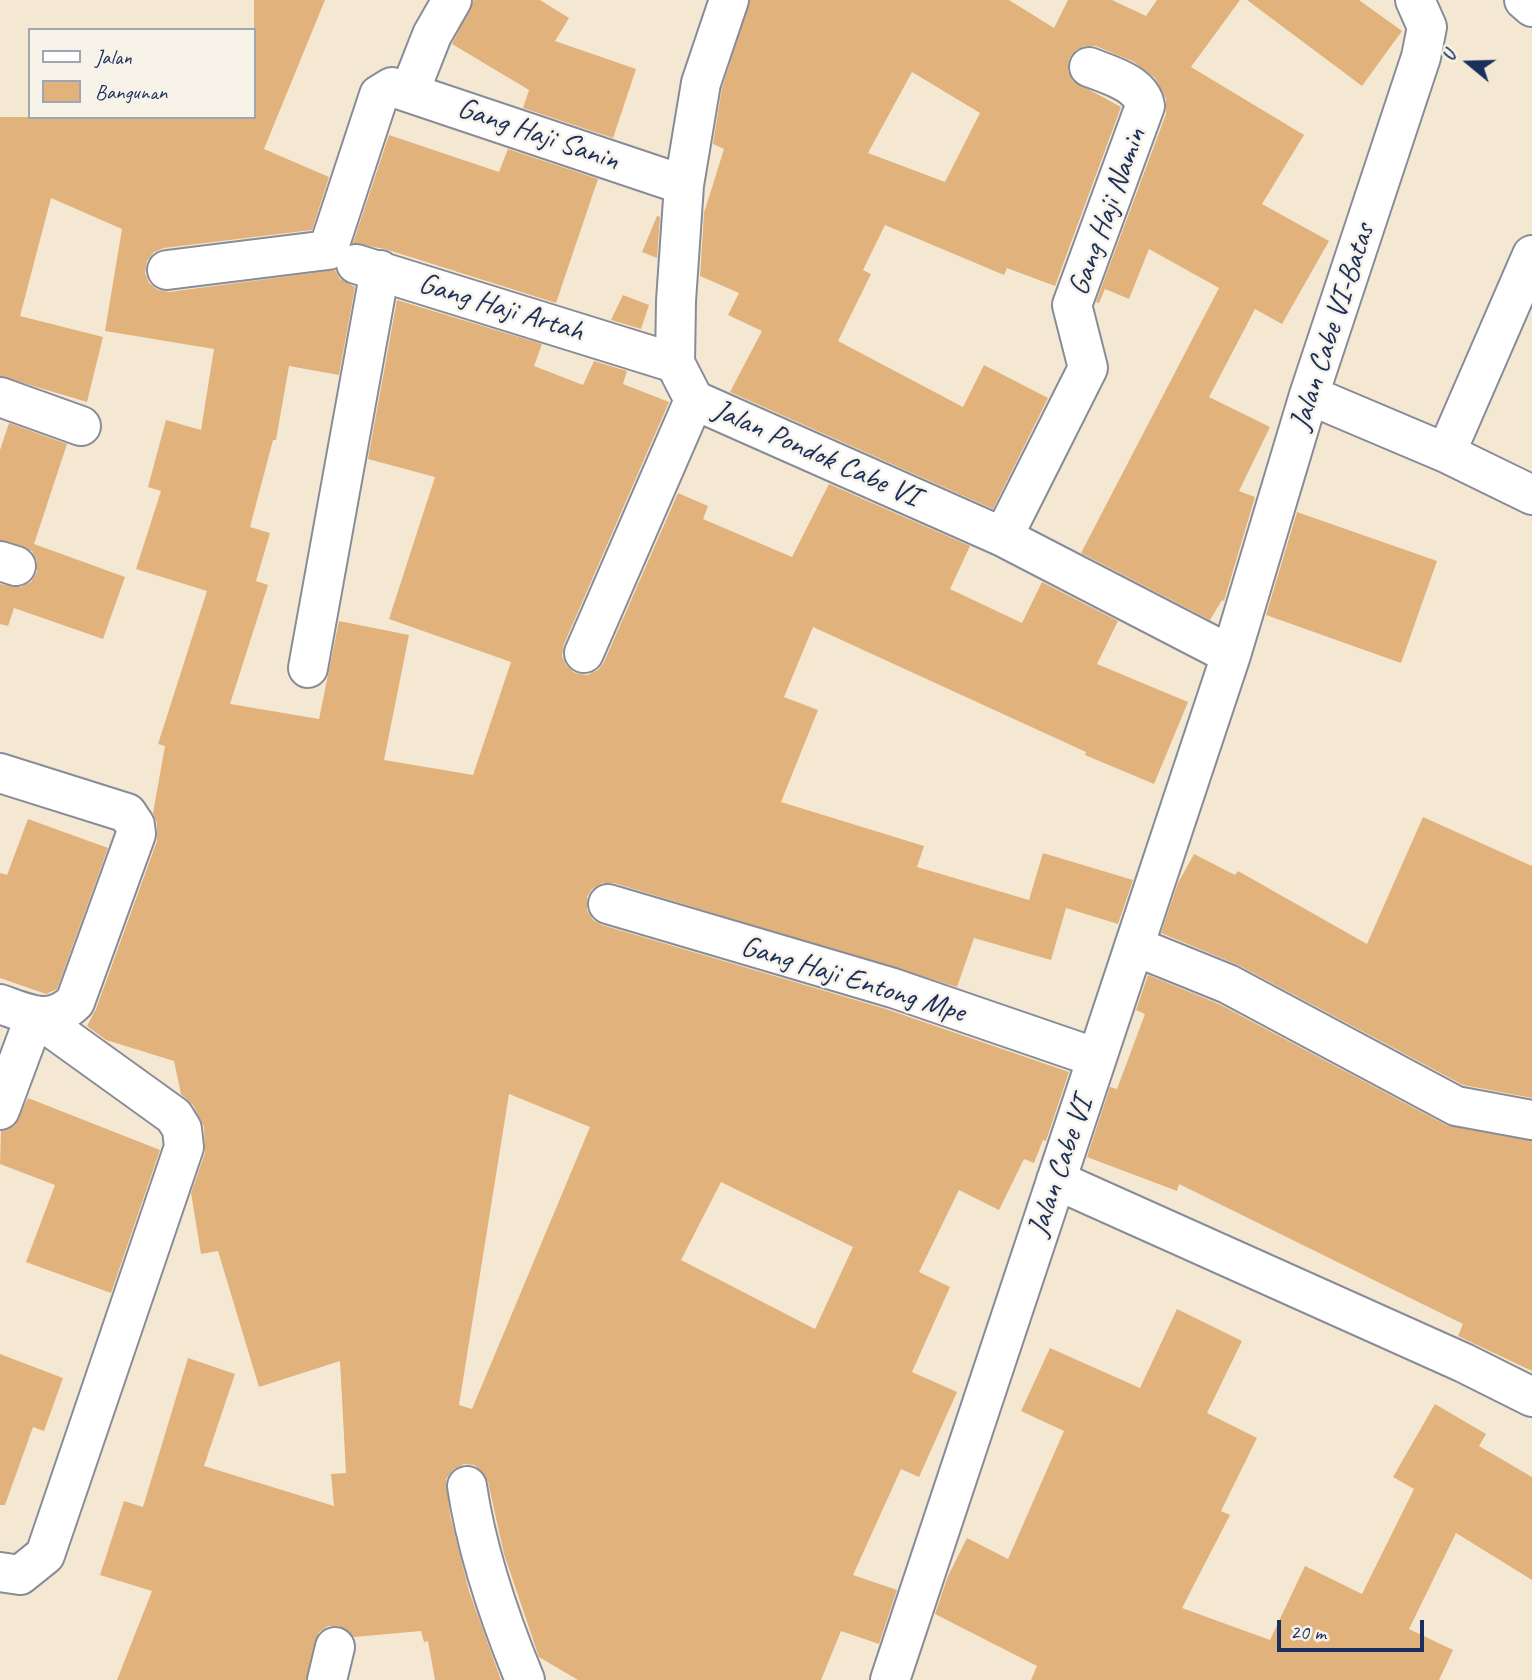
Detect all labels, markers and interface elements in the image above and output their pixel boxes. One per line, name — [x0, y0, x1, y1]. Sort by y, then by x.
legend — [28, 28, 256, 119]
north arrow — [1434, 28, 1504, 98]
text: Jalan — [95, 44, 132, 70]
text: U — [1436, 48, 1462, 64]
text: Bangunan — [95, 79, 167, 105]
street label: Gang Haji Sanin — [453, 91, 623, 179]
street label: Gang Haji Namin — [1061, 124, 1155, 300]
street label: Jalan Cabe VI-Batas — [1283, 219, 1383, 435]
street label: Gang Haji Artah — [414, 266, 588, 350]
street label: Jalan Pondok Cabe VI — [707, 392, 925, 516]
street label: Gang Haji Entong Mpe — [737, 929, 969, 1031]
street label: Jalan Cabe VI — [1021, 1093, 1101, 1241]
scale bar — [1280, 1606, 1427, 1650]
text: 20 m — [1290, 1619, 1326, 1645]

